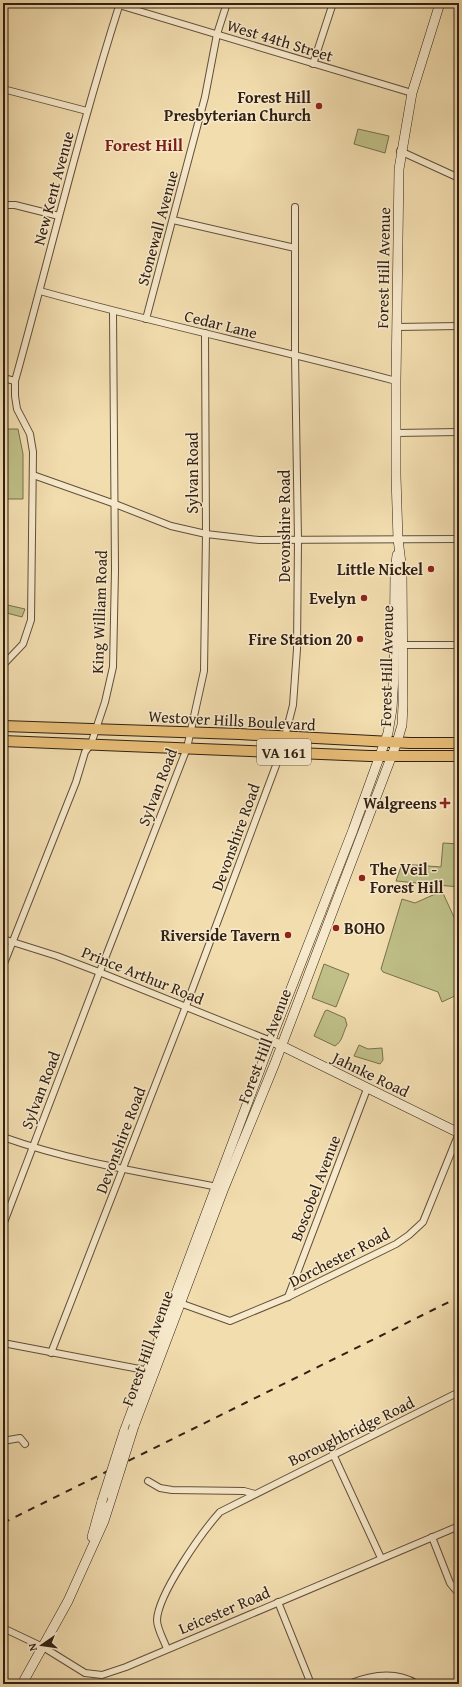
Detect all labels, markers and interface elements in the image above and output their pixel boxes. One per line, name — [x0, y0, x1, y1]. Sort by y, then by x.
street label: West 44th Street — [224, 12, 336, 68]
place label: Forest Hill Presbyterian Church — [164, 85, 312, 127]
marker: Forest Hill Presbyterian Church — [314, 101, 324, 111]
street label: New Kent Avenue — [26, 128, 80, 248]
district label: Forest Hill — [105, 132, 183, 157]
street label: Stonewall Avenue — [130, 168, 184, 288]
street label: Forest Hill Avenue — [370, 207, 396, 329]
street label: Cedar Lane — [182, 303, 260, 345]
street label: Sylvan Road — [180, 432, 204, 514]
street label: Devonshire Road — [272, 469, 296, 582]
street label: King William Road — [85, 549, 113, 674]
place label: Little Nickel — [337, 557, 423, 581]
marker: Little Nickel — [426, 564, 436, 574]
place label: Evelyn — [309, 586, 357, 610]
marker: Evelyn — [359, 593, 369, 603]
street label: Forest Hill Avenue — [373, 605, 399, 727]
place label: Fire Station 20 — [249, 627, 352, 651]
marker: Fire Station 20 — [355, 634, 365, 644]
street label: Westover Hills Boulevard — [148, 704, 317, 736]
road number: VA 161 — [257, 739, 311, 765]
street label: Sylvan Road — [131, 744, 183, 829]
street label: Devonshire Road — [204, 780, 266, 894]
place label: Walgreens — [363, 791, 437, 815]
marker: Walgreens — [440, 798, 450, 808]
place label: The Veil - Forest Hill — [370, 857, 444, 899]
marker: The Veil - Forest Hill — [357, 873, 367, 883]
place label: BOHO — [344, 916, 385, 940]
place label: Riverside Tavern — [160, 923, 281, 947]
marker: BOHO — [331, 923, 341, 933]
marker: Riverside Tavern — [283, 930, 293, 940]
street label: Prince Arthur Road — [78, 940, 208, 1011]
street label: Forest Hill Avenue — [231, 985, 297, 1107]
street label: Jahnke Road — [327, 1044, 414, 1103]
street label: Sylvan Road — [14, 1047, 66, 1132]
street label: Devonshire Road — [89, 1083, 152, 1197]
street label: Boscobel Avenue — [284, 1132, 346, 1244]
street label: Dorchester Road — [284, 1221, 394, 1293]
street label: Forest Hill Avenue — [115, 1287, 179, 1409]
street label: Boroughbridge Road — [284, 1390, 419, 1472]
street label: Leicester Road — [174, 1580, 274, 1640]
north arrow — [22, 1625, 62, 1665]
text: N — [23, 1641, 41, 1653]

